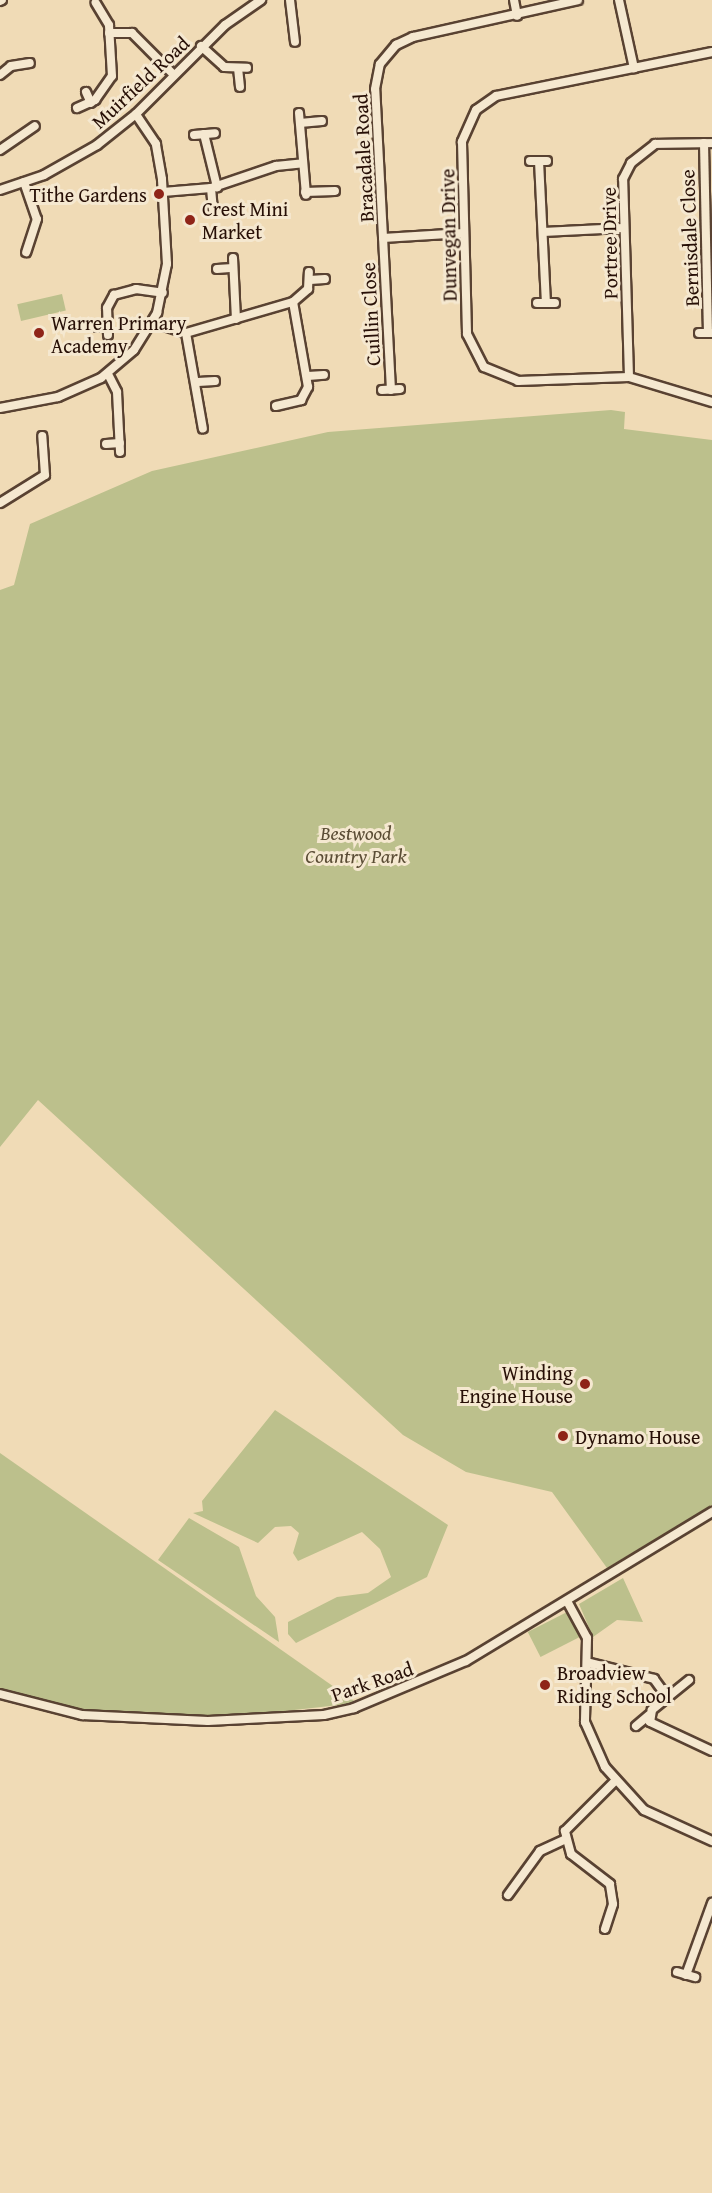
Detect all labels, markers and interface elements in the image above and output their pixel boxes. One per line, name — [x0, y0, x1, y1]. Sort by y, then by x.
street label: Muirfield Road — [86, 31, 194, 133]
street label: Bracadale Road — [348, 93, 378, 223]
street label: Dunvegan Drive — [435, 168, 461, 302]
street label: Bernisdale Close — [675, 169, 703, 307]
place label: Tithe Gardens — [30, 182, 147, 206]
marker: Tithe Gardens — [152, 187, 166, 201]
street label: Portree Drive — [596, 187, 622, 299]
place label: Crest Mini Market — [202, 196, 288, 243]
marker: Crest Mini Market — [183, 213, 197, 227]
street label: Cuillin Close — [355, 262, 385, 366]
place label: Warren Primary Academy — [51, 310, 186, 357]
marker: Warren Primary Academy — [32, 326, 46, 340]
park label: Bestwood Country Park — [305, 821, 407, 868]
place label: Winding Engine House — [459, 1360, 573, 1407]
marker: Winding Engine House — [578, 1377, 592, 1391]
place label: Dynamo House — [575, 1424, 700, 1448]
marker: Dynamo House — [556, 1429, 570, 1443]
street label: Park Road — [328, 1656, 416, 1706]
place label: Broadview Riding School — [557, 1661, 672, 1708]
marker: Broadview Riding School — [538, 1678, 552, 1692]

